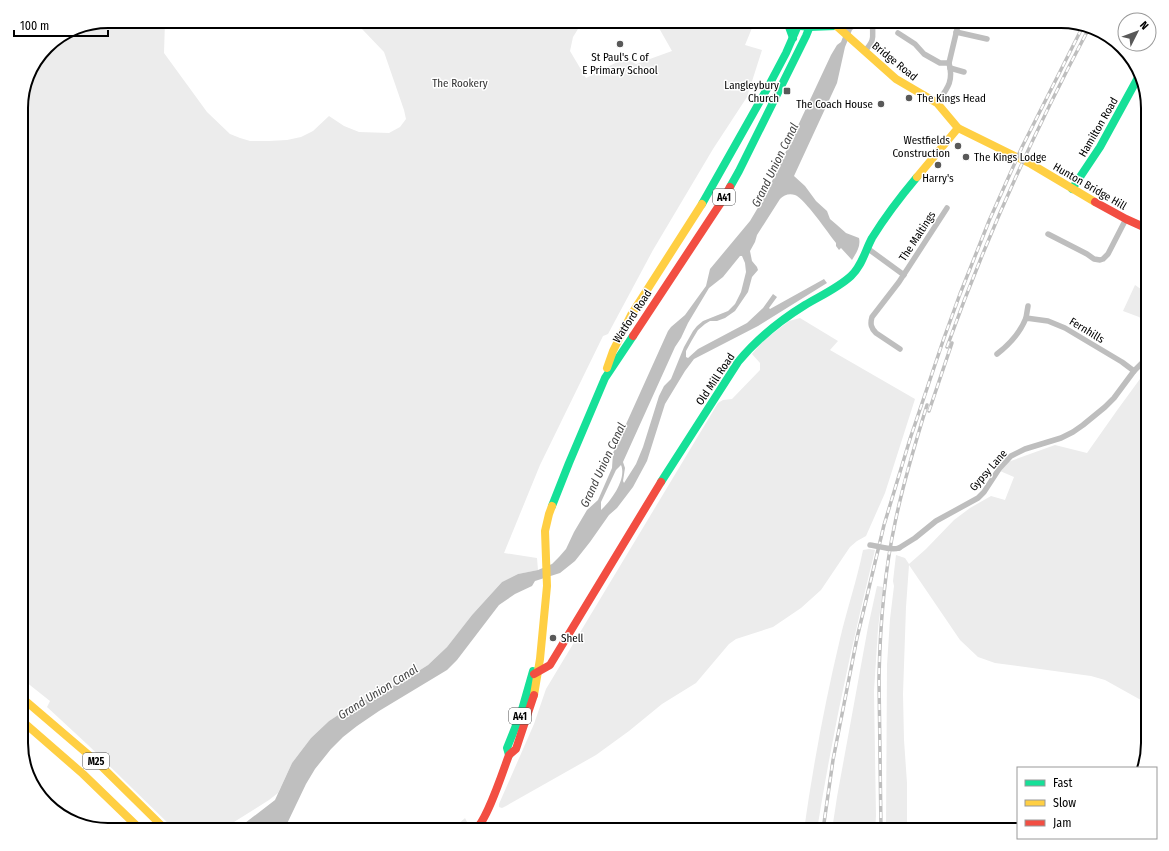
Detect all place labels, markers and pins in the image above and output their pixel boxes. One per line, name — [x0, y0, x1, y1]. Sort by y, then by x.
marker: St Paul's C of E Primary School — [615, 39, 625, 49]
place label: St Paul's C of E Primary School — [582, 51, 658, 77]
place label: Langleybury Church — [724, 79, 779, 105]
marker: Langleybury Church — [782, 86, 792, 96]
place label: The Kings Head — [917, 92, 986, 105]
marker: The Kings Head — [904, 93, 914, 103]
place label: The Coach House — [796, 98, 873, 111]
marker: The Coach House — [876, 99, 886, 109]
place label: Westfields Construction — [893, 134, 950, 160]
marker: Westfields Construction — [953, 141, 963, 151]
place label: The Kings Lodge — [974, 151, 1046, 164]
marker: The Kings Lodge — [961, 152, 971, 162]
marker: Harry's — [933, 160, 943, 170]
place label: Harry's — [922, 172, 954, 185]
place label: Shell — [561, 632, 584, 645]
marker: Shell — [548, 633, 558, 643]

